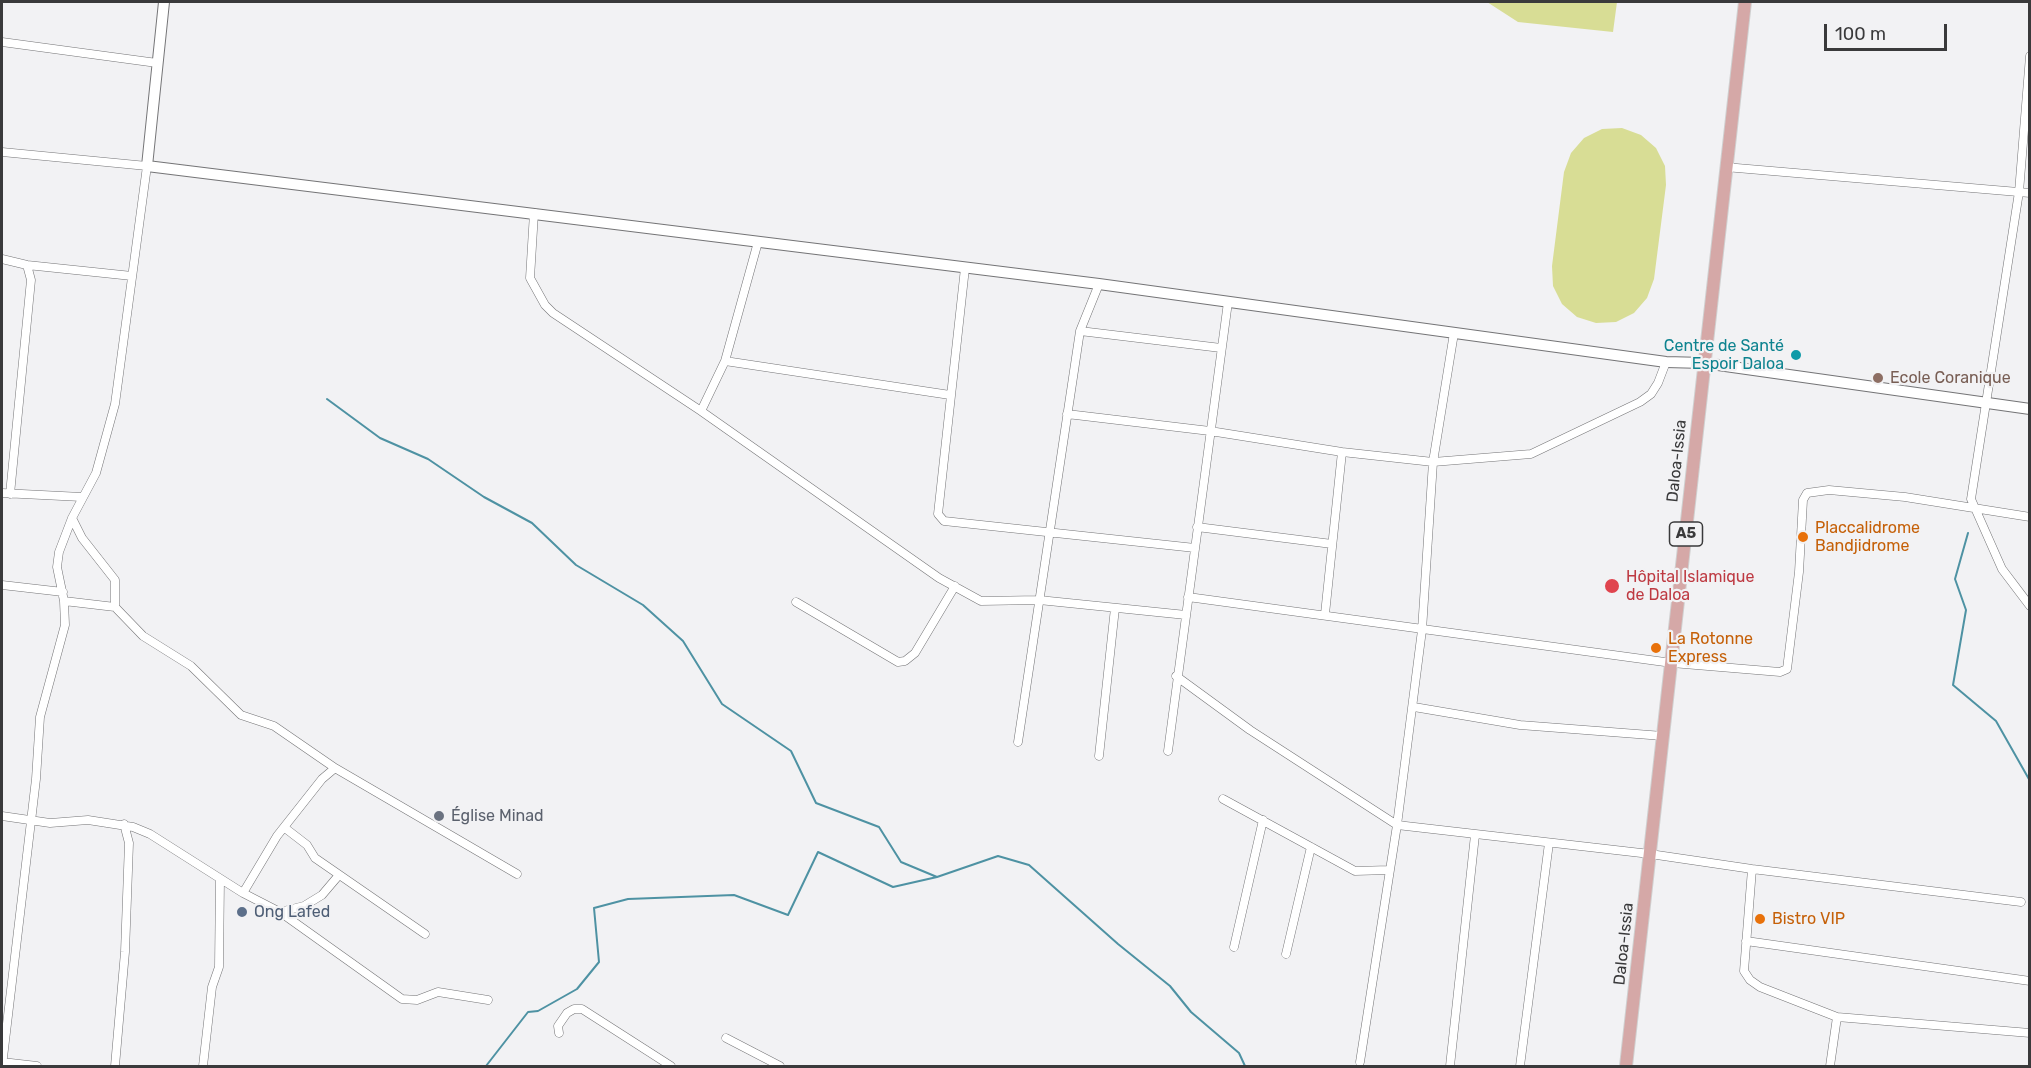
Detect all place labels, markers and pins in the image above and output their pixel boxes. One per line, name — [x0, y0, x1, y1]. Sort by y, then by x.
place label: Centre de Santé Espoir Daloa — [1664, 336, 1784, 374]
marker: Centre de Santé Espoir Daloa — [1789, 348, 1803, 362]
place label: Ecole Coranique — [1890, 368, 2011, 388]
marker: Ecole Coranique — [1871, 371, 1885, 385]
place label: Placcalidrome Bandjidrome — [1815, 518, 1920, 556]
marker: Placcalidrome Bandjidrome — [1796, 530, 1810, 544]
place label: Hôpital Islamique de Daloa — [1626, 567, 1754, 605]
marker: Hôpital Islamique de Daloa — [1603, 577, 1621, 595]
place label: La Rotonne Express — [1668, 629, 1753, 667]
marker: La Rotonne Express — [1649, 641, 1663, 655]
place label: Église Minad — [451, 806, 544, 826]
marker: Église Minad — [432, 809, 446, 823]
place label: Ong Lafed — [254, 902, 330, 922]
marker: Ong Lafed — [235, 905, 249, 919]
place label: Bistro VIP — [1772, 909, 1845, 929]
marker: Bistro VIP — [1753, 912, 1767, 926]

